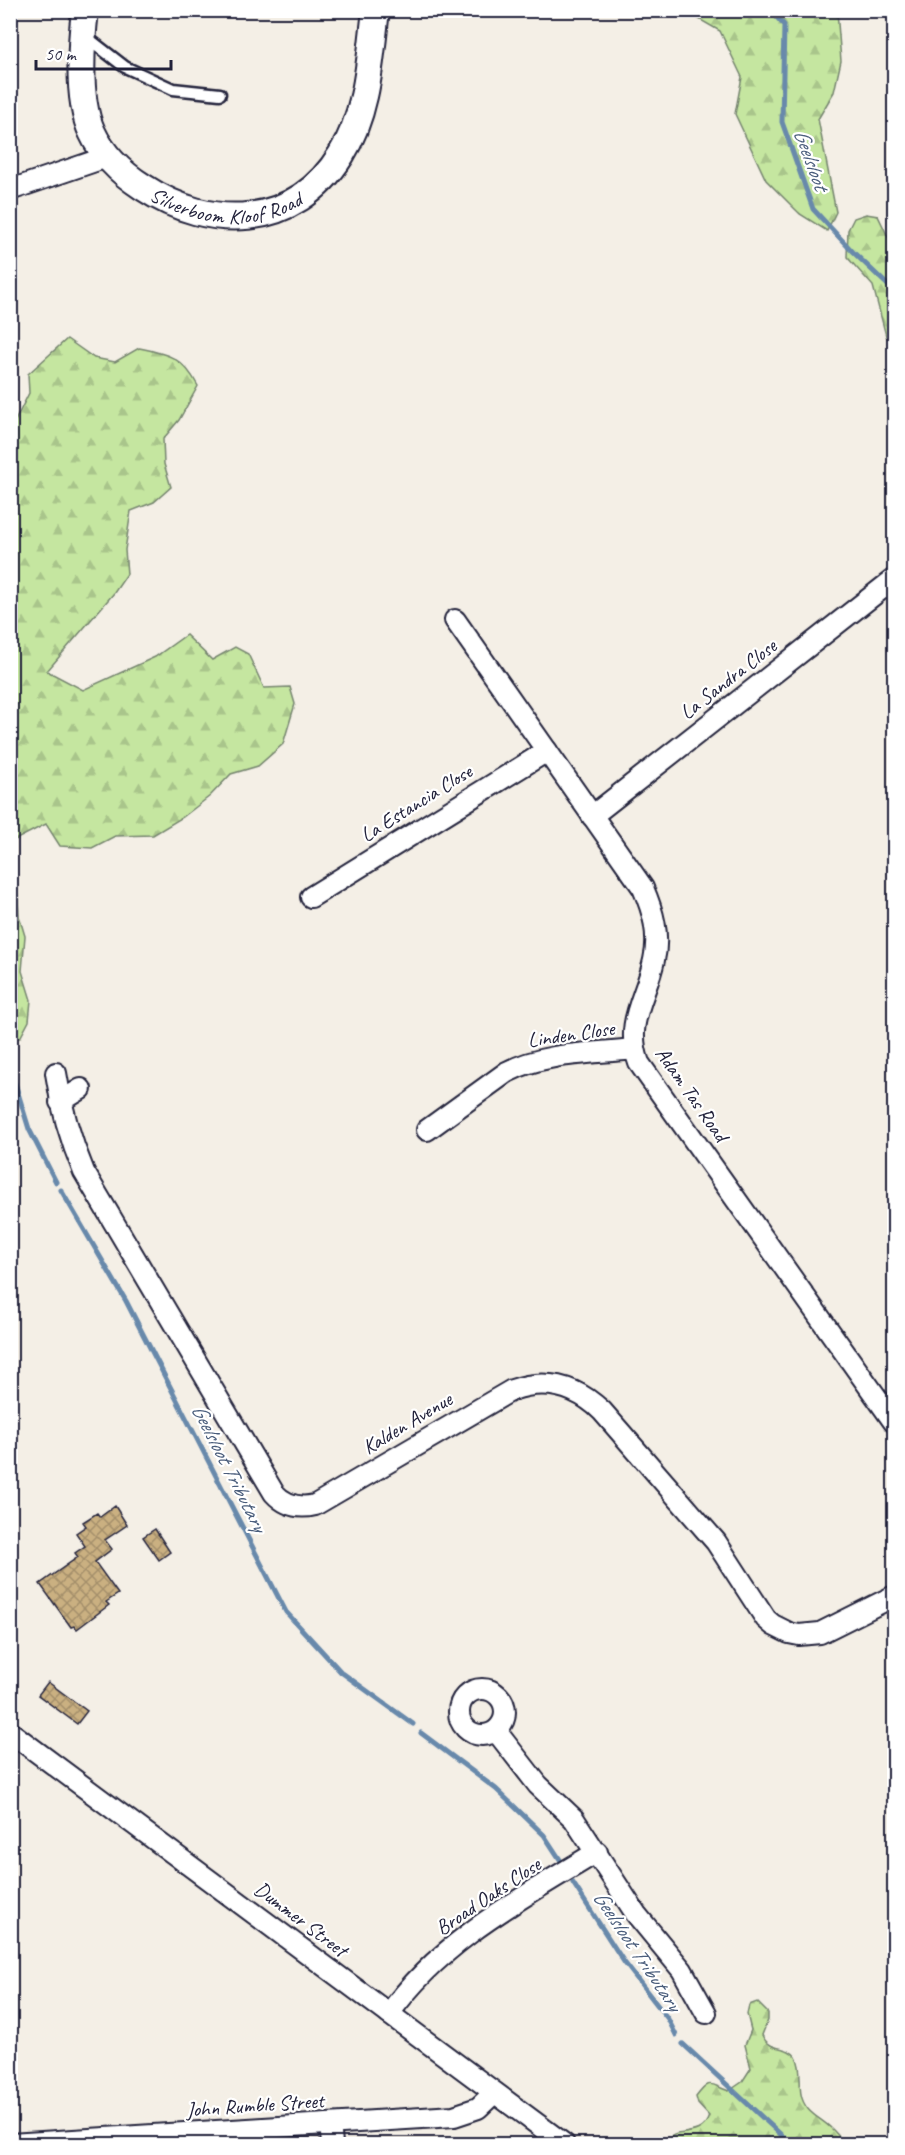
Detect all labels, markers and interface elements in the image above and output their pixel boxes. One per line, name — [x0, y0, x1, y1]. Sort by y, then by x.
scale bar — [36, 33, 171, 71]
text: 50 m — [45, 43, 78, 65]
water label: Geelsloot — [787, 125, 837, 198]
street label: Silverboom Kloof Road — [147, 175, 305, 203]
text: Silverboom Kloof Road — [146, 181, 310, 230]
street label: La Sandra Close — [674, 632, 783, 725]
street label: La Estancia Close — [355, 758, 478, 848]
street label: Linden Close — [526, 1015, 618, 1053]
street label: Adam Tas Road — [650, 1042, 736, 1149]
street label: Kalden Avenue — [357, 1385, 458, 1460]
water label: Geelsloot Tributary — [185, 1399, 275, 1539]
street label: Broad Oaks Close — [430, 1851, 547, 1941]
street label: Dummer Street — [249, 1876, 355, 1964]
water label: Geelsloot Tributary — [587, 1885, 690, 2019]
street label: John Rumble Street — [184, 2087, 327, 2123]

